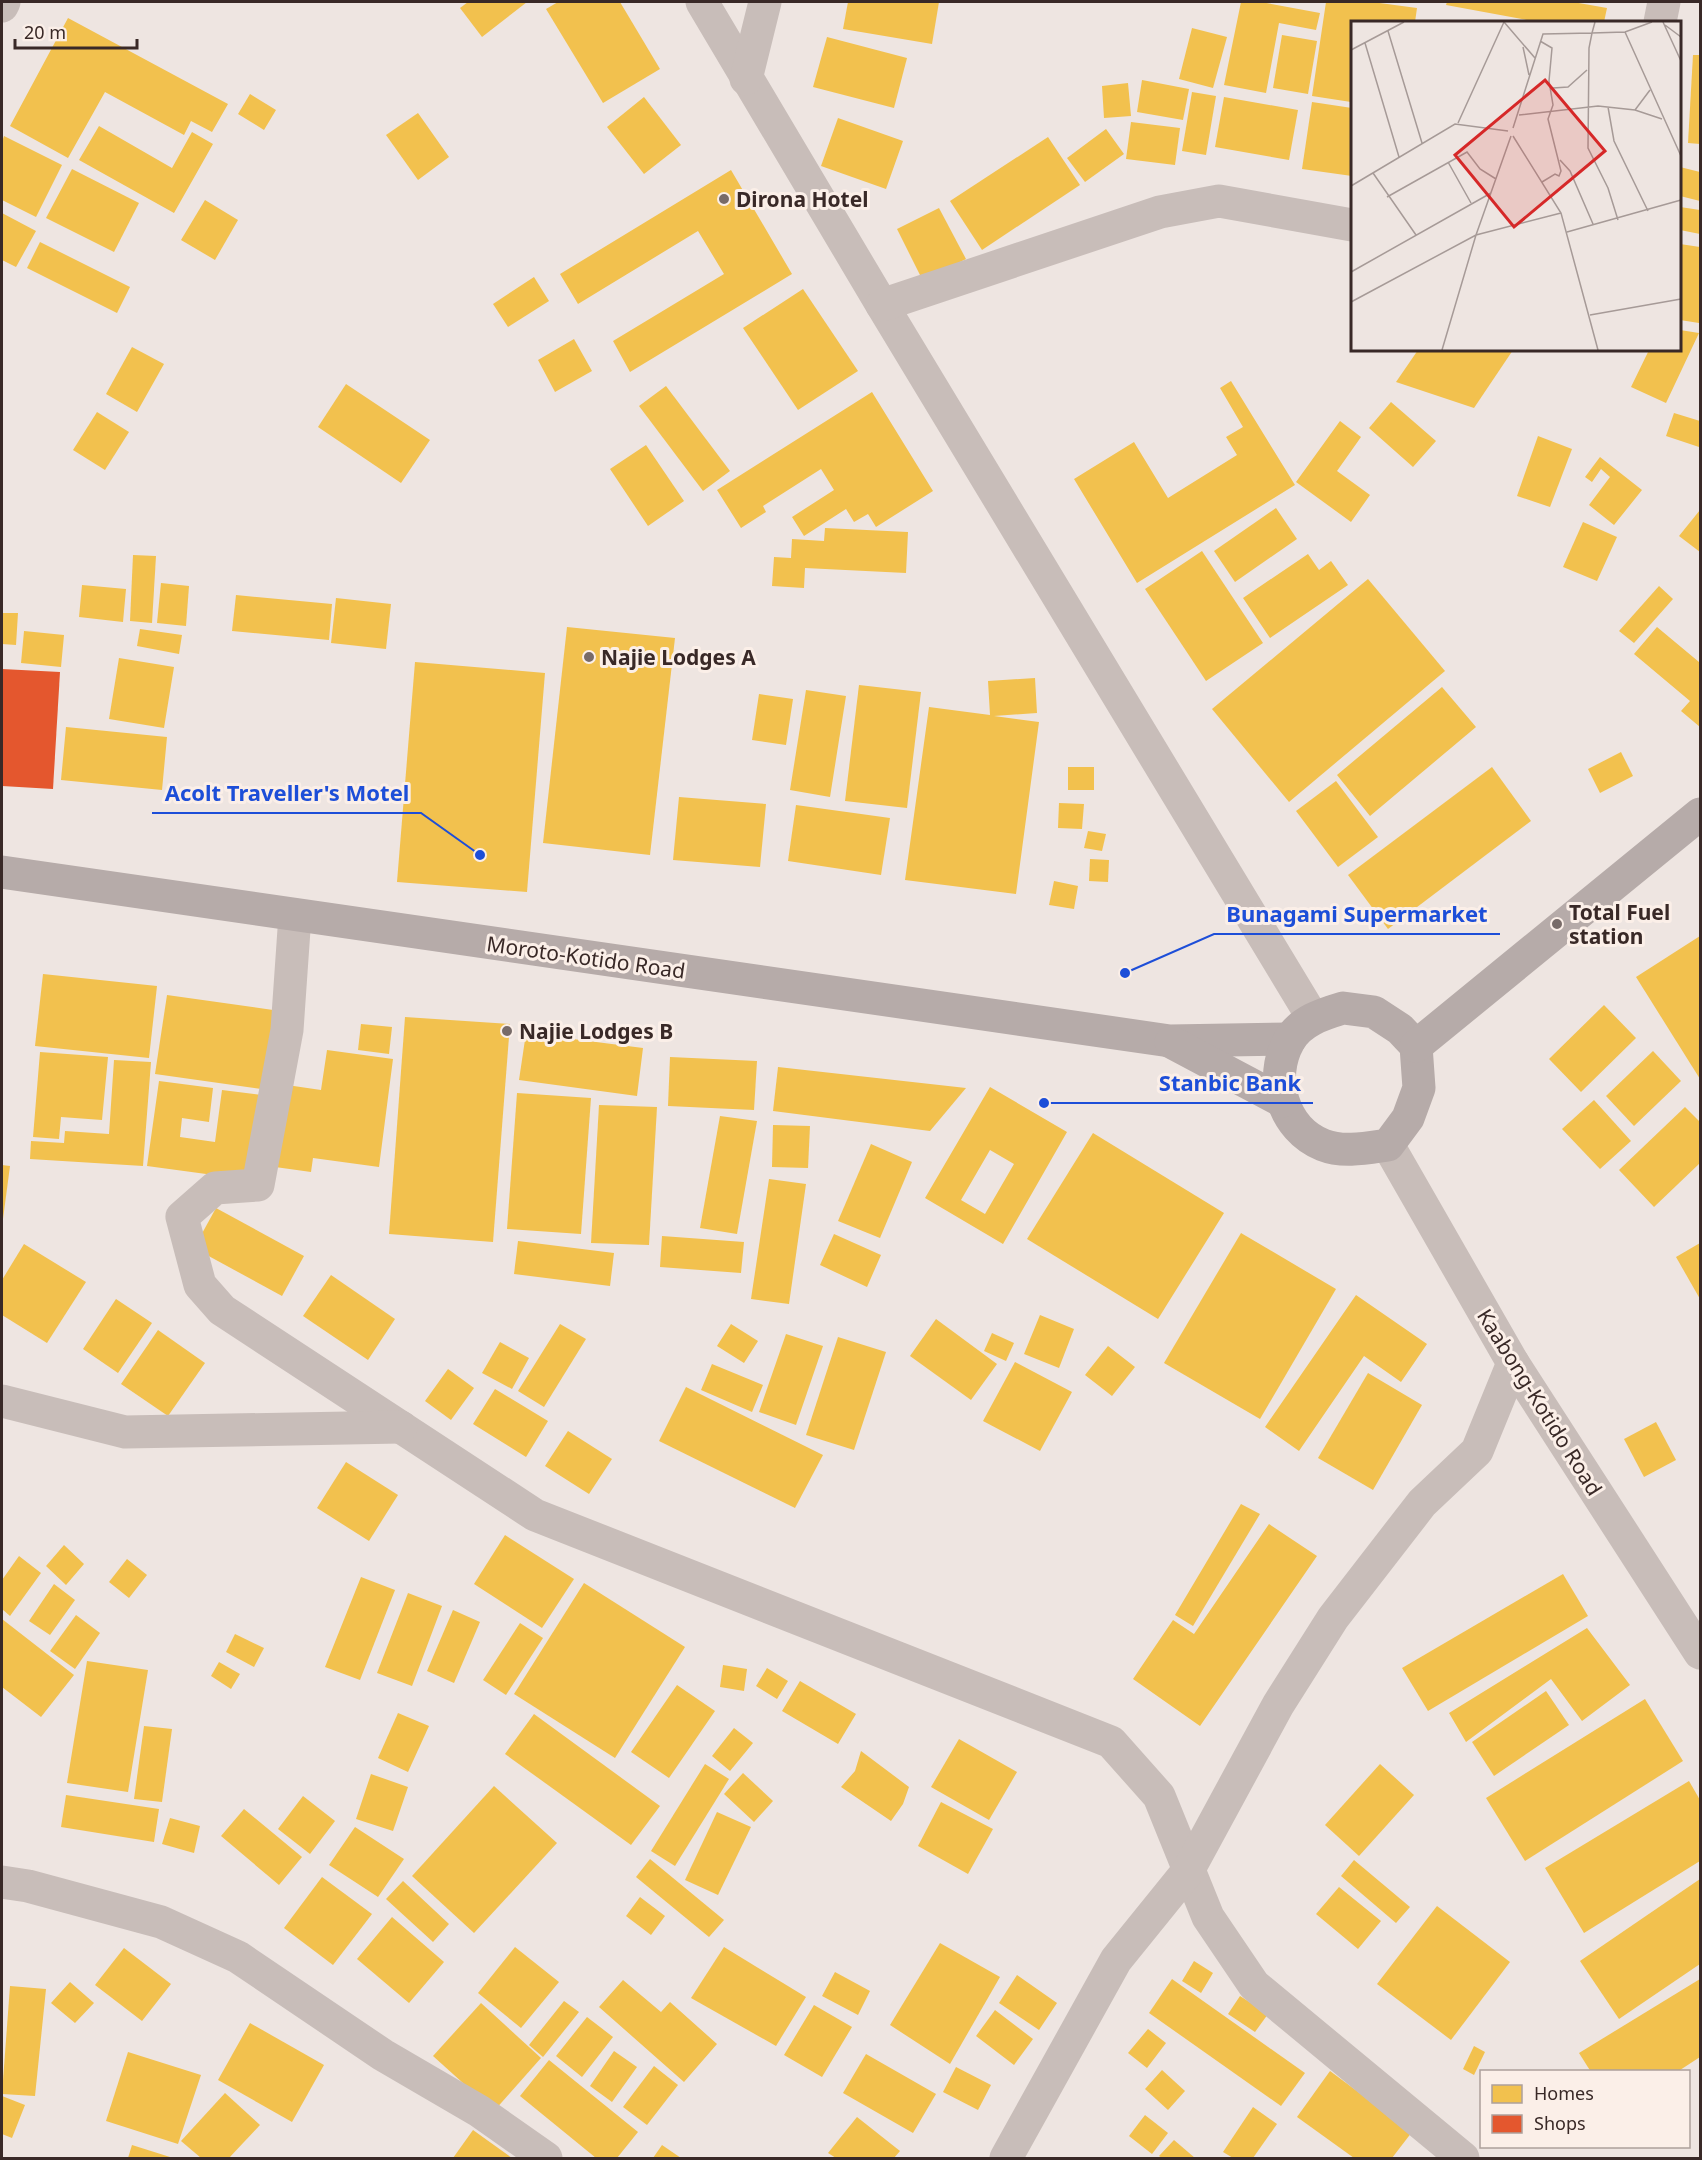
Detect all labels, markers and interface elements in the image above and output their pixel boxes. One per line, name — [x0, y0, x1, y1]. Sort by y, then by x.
scale bar — [15, 12, 136, 50]
text: 20 m — [24, 20, 66, 44]
inset map — [1351, 21, 1681, 351]
place label: Dirona Hotel — [736, 185, 869, 213]
marker: Dirona Hotel — [717, 192, 731, 206]
place label: Najie Lodges A — [601, 643, 756, 671]
marker: Najie Lodges A — [582, 650, 596, 664]
callout: Acolt Traveller's Motel — [152, 773, 421, 813]
text: Acolt Traveller's Motel — [165, 777, 409, 807]
callout: Bunagami Supermarket — [1214, 894, 1500, 934]
text: Bunagami Supermarket — [1226, 898, 1488, 928]
place label: Total Fuel station — [1569, 898, 1670, 950]
marker: Total Fuel station — [1550, 917, 1564, 931]
street label: Moroto-Kotido Road — [485, 929, 687, 985]
place label: Najie Lodges B — [519, 1017, 673, 1045]
marker: Najie Lodges B — [500, 1024, 514, 1038]
callout: Stanbic Bank — [1147, 1063, 1313, 1103]
text: Stanbic Bank — [1159, 1067, 1302, 1097]
street label: Kaabong-Kotido Road — [1471, 1303, 1609, 1501]
legend — [1480, 2070, 1690, 2148]
text: Homes — [1534, 2081, 1594, 2105]
text: Shops — [1534, 2111, 1586, 2135]

